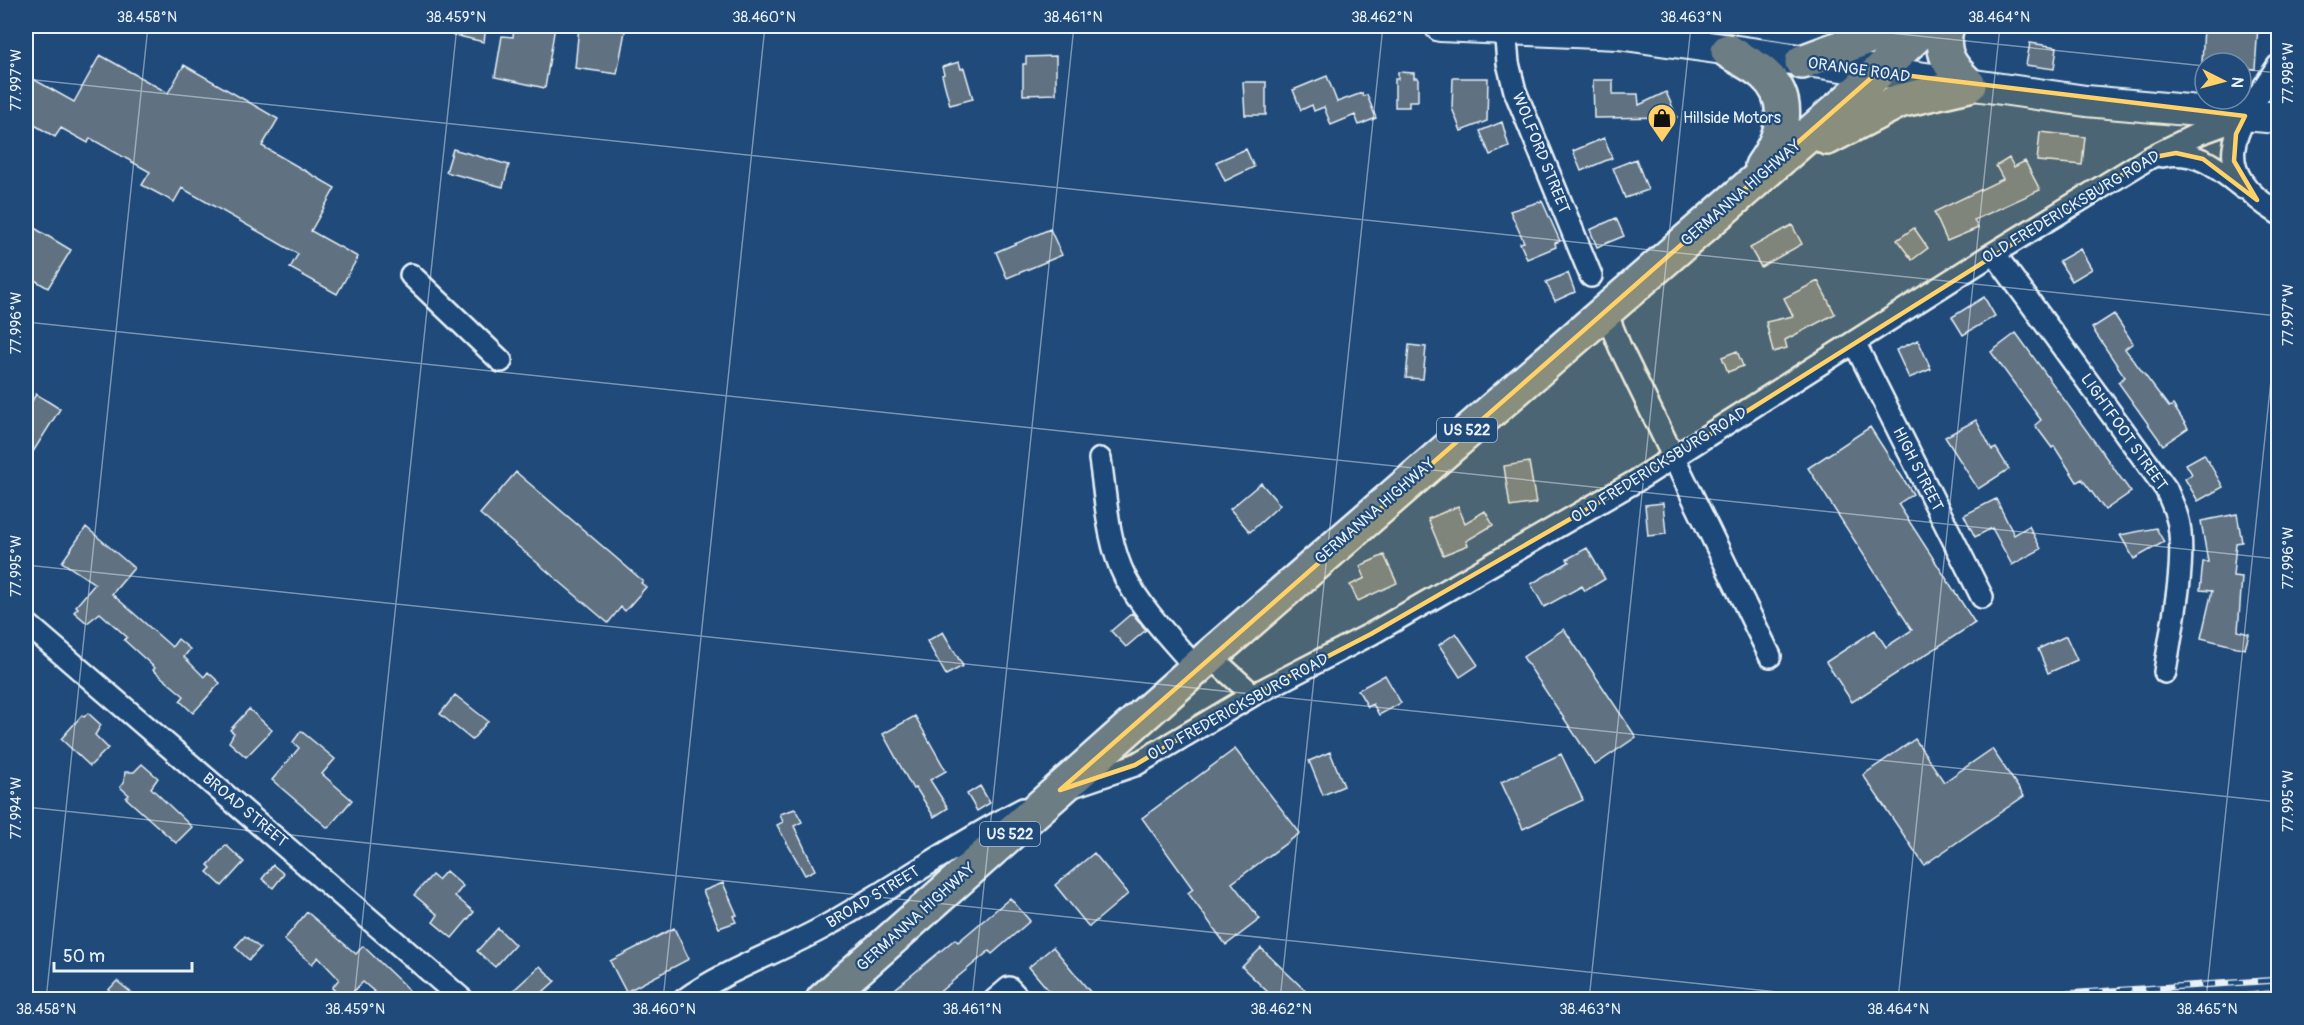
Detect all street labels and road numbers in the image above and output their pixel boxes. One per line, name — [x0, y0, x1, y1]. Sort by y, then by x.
street label: ORANGE ROAD — [1807, 53, 1911, 87]
street label: WOLFORD STREET — [1508, 90, 1574, 216]
street label: GERMANNA HIGHWAY — [1677, 135, 1805, 251]
street label: OLD FREDERICKSBURG ROAD — [1979, 146, 2163, 268]
street label: LIGHTFOOT STREET — [2076, 370, 2172, 494]
street label: OLD FREDERICKSBURG ROAD — [1567, 403, 1751, 527]
road number: US 522 — [1437, 418, 1497, 442]
street label: HIGH STREET — [1888, 424, 1948, 514]
street label: GERMANNA HIGHWAY — [1311, 453, 1439, 569]
street label: OLD FREDERICKSBURG ROAD — [1144, 649, 1332, 765]
street label: BROAD STREET — [198, 768, 292, 852]
road number: US 522 — [980, 822, 1040, 846]
street label: GERMANNA HIGHWAY — [852, 858, 980, 976]
street label: BROAD STREET — [823, 861, 923, 933]

